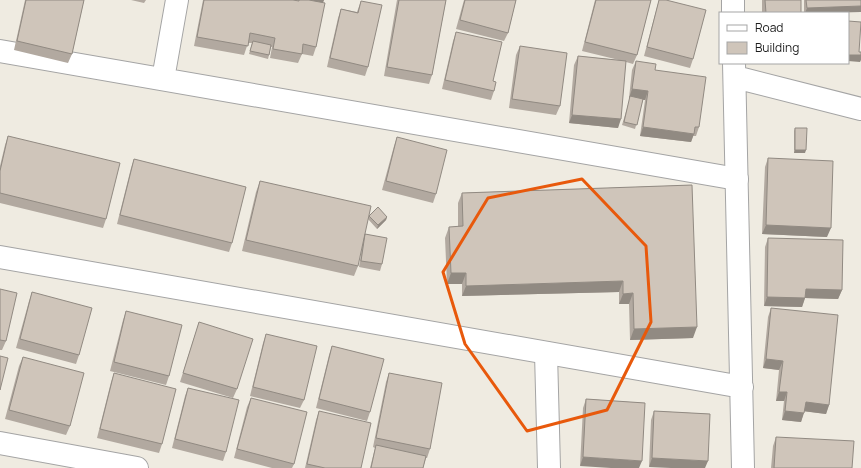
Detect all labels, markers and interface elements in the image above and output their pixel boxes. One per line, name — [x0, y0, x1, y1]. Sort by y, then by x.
legend — [719, 12, 849, 64]
text: Road — [755, 19, 783, 36]
text: Building — [755, 39, 799, 56]

